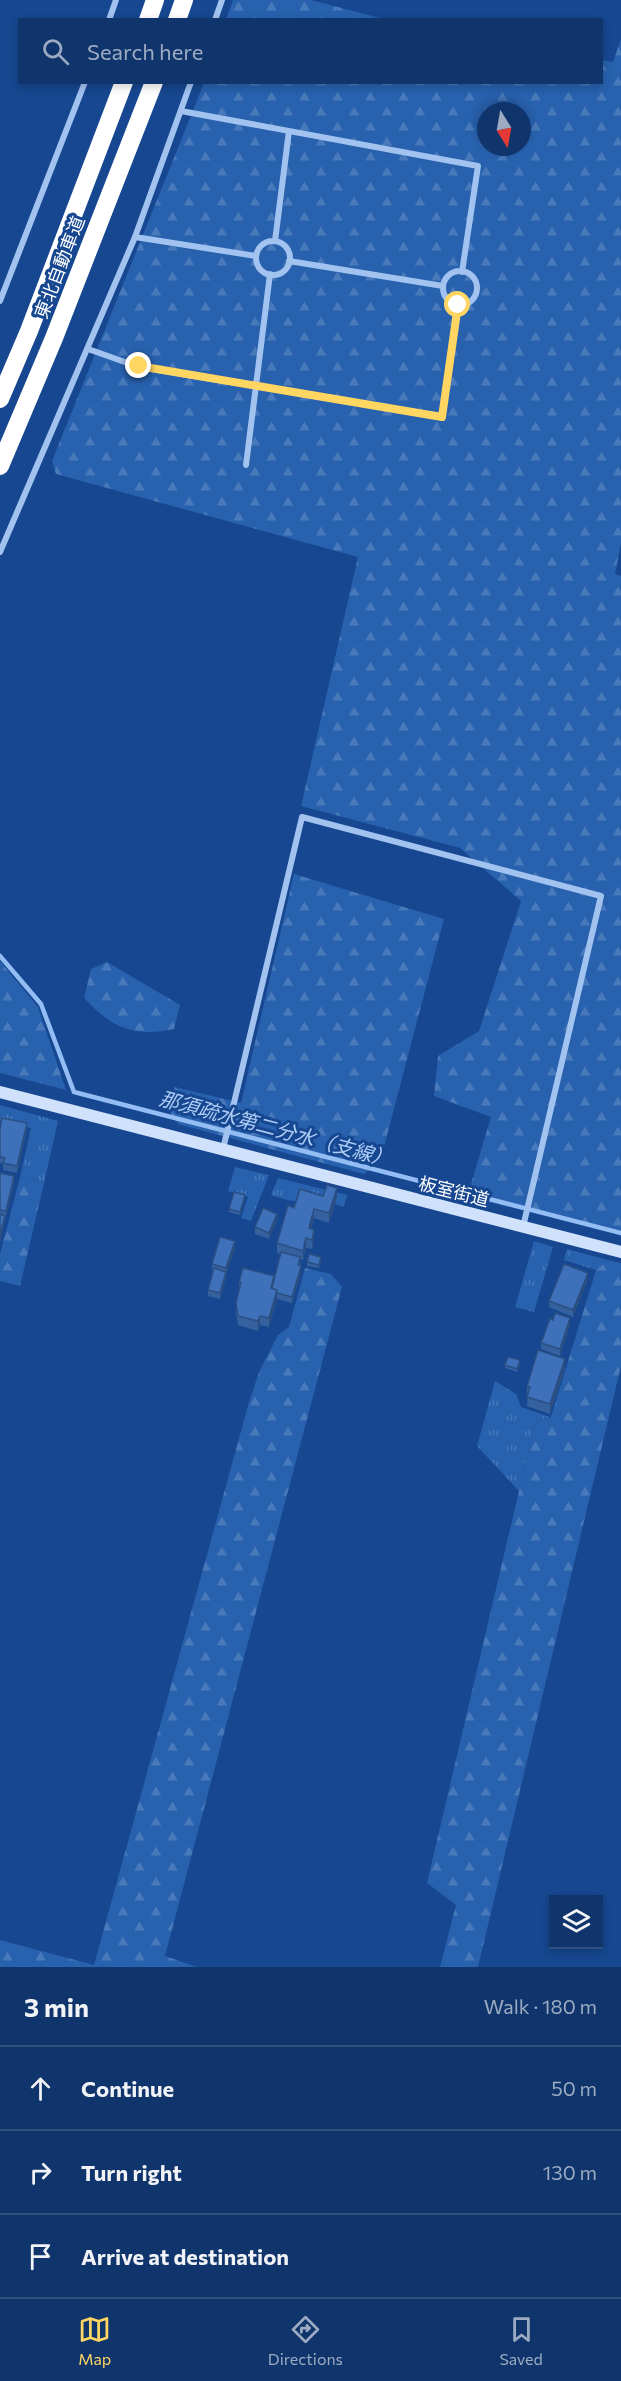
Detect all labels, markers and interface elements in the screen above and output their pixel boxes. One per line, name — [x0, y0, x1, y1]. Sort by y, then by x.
search box — [18, 18, 603, 84]
icon: search — [39, 35, 72, 68]
text: Search here — [87, 38, 203, 65]
north arrow — [477, 102, 531, 156]
street label: 東北自動車道 — [29, 213, 89, 321]
route start — [444, 291, 470, 317]
route end — [125, 352, 151, 378]
water label: 那須疏水第二分水（支線） — [157, 1085, 395, 1171]
street label: 板室街道 — [416, 1172, 492, 1210]
map controls — [549, 1895, 603, 1949]
button: layers — [549, 1895, 603, 1949]
text: 3 min — [24, 1991, 89, 2022]
text: Walk · 180 m — [484, 1994, 597, 2018]
icon: ahead — [24, 2072, 57, 2105]
text: Continue — [81, 2075, 174, 2102]
text: 50 m — [551, 2076, 597, 2100]
icon: right — [24, 2156, 57, 2189]
text: Turn right — [81, 2159, 182, 2186]
text: 130 m — [543, 2160, 597, 2184]
icon: arrive — [24, 2240, 57, 2273]
text: Arrive at destination — [81, 2243, 289, 2270]
tab: Map — [78, 2313, 111, 2368]
tab: Directions — [268, 2313, 343, 2368]
tab: Saved — [499, 2313, 543, 2368]

